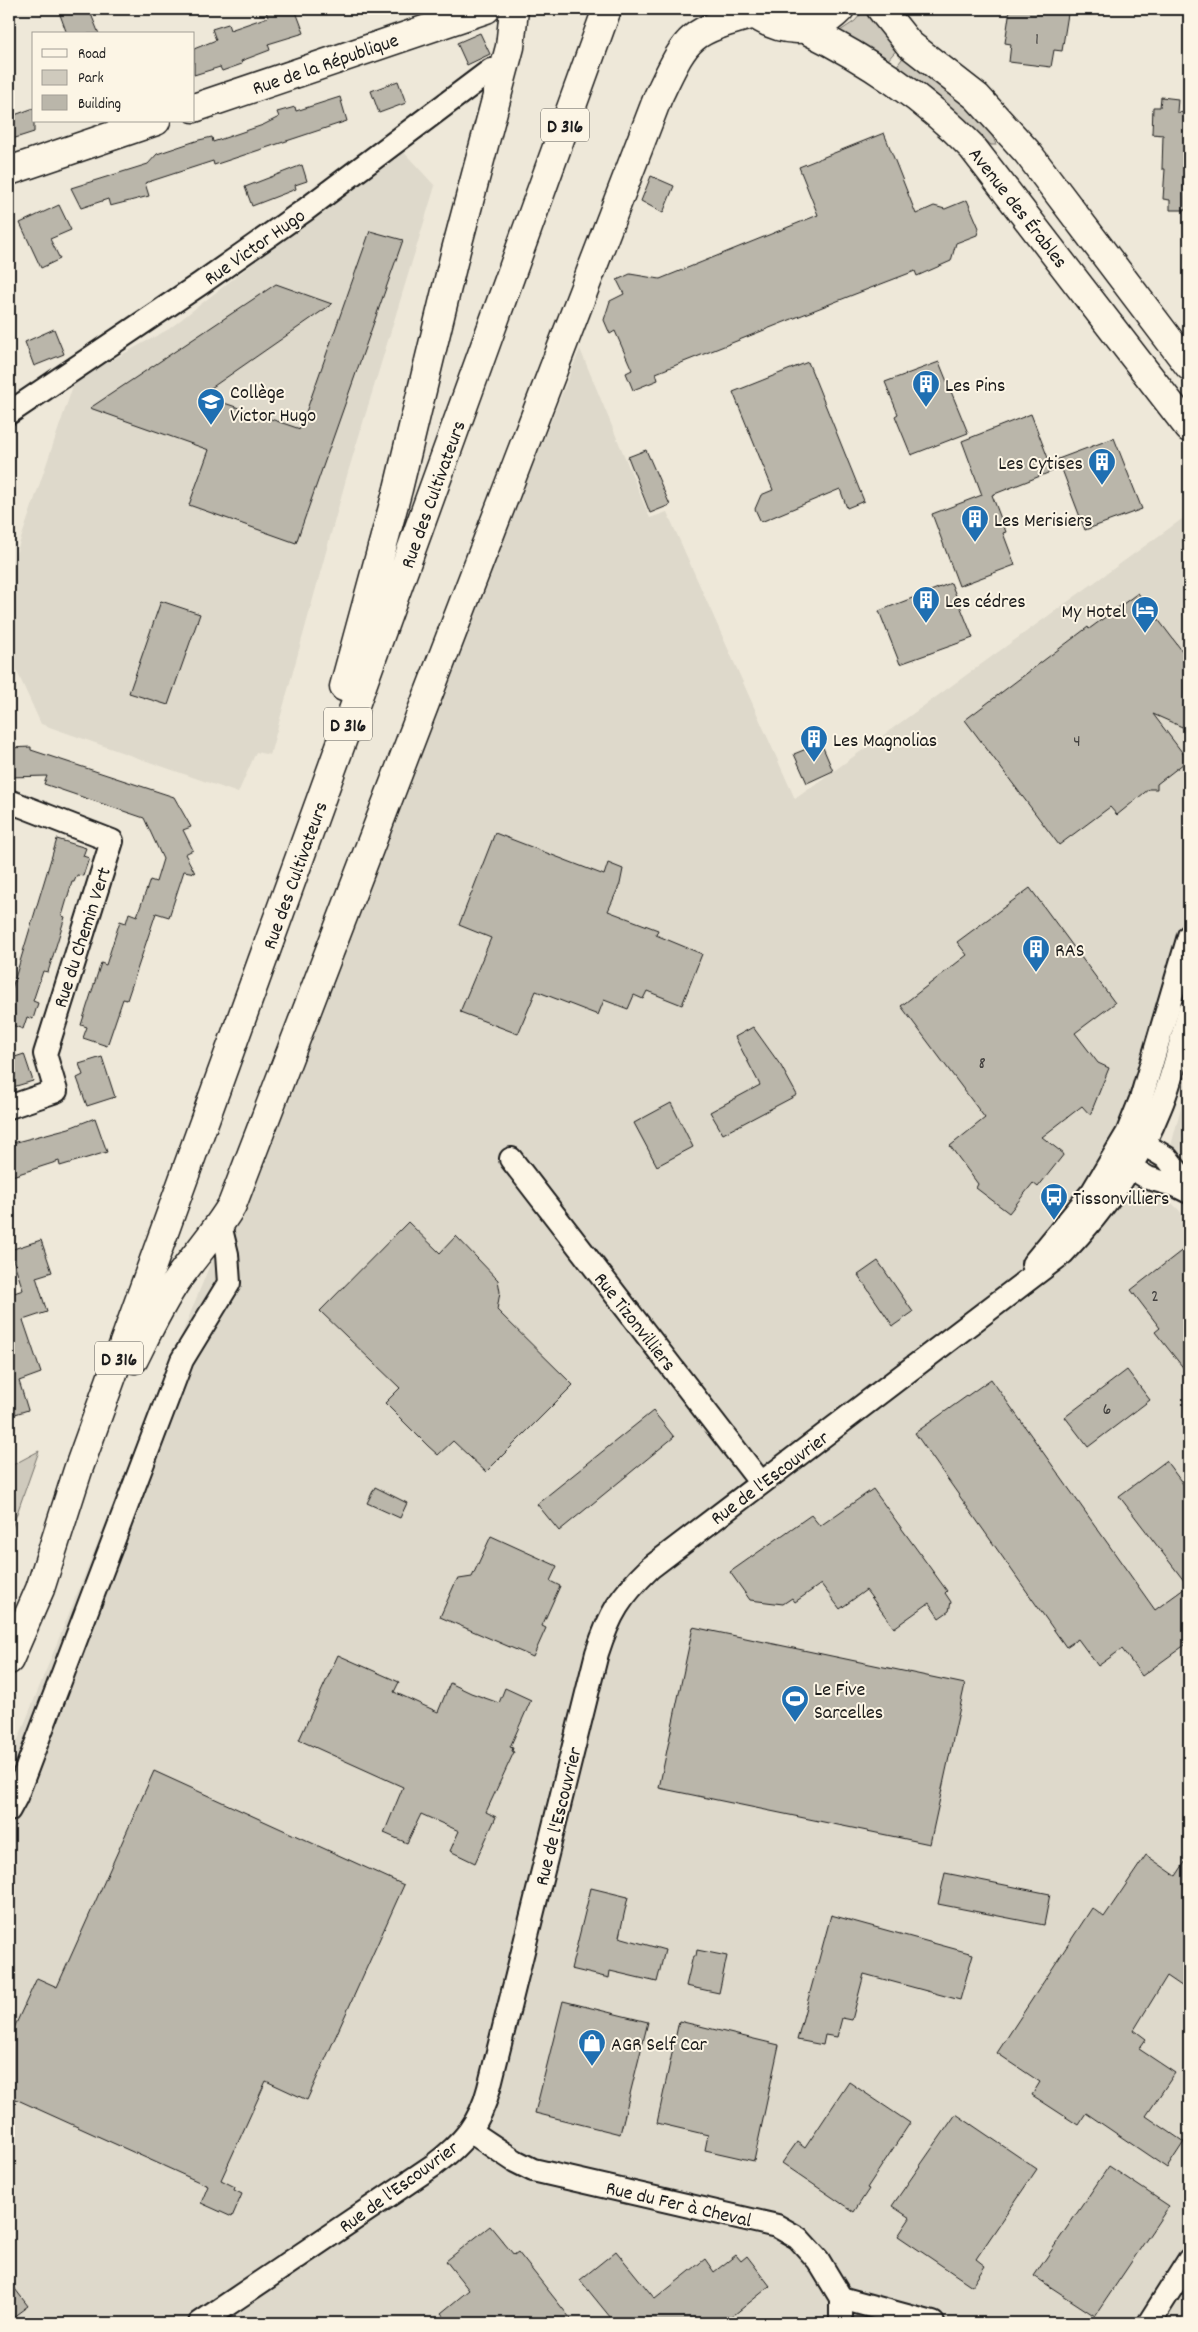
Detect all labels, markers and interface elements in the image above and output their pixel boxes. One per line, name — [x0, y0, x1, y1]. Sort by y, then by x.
street label: Rue de la République — [249, 28, 403, 104]
house number: 1 — [1035, 28, 1039, 53]
legend — [32, 32, 195, 122]
text: Road — [78, 44, 106, 66]
text: Park — [78, 68, 104, 90]
text: Building — [78, 94, 121, 116]
road number: D 316 — [541, 108, 589, 142]
street label: Avenue des Érables — [960, 142, 1073, 275]
street label: Rue Victor Hugo — [199, 203, 312, 294]
building icon: Les Pins — [911, 369, 941, 408]
place label: Les Pins — [945, 373, 1005, 401]
place label: Collège Victor Hugo — [230, 380, 316, 431]
school or university icon: Collège Victor Hugo — [196, 387, 226, 426]
street label: Rue des Cultivateurs — [395, 417, 475, 573]
building icon: Les Cytises — [1087, 447, 1117, 486]
place label: Les Cytises — [998, 451, 1083, 479]
building icon: Les Merisiers — [960, 504, 990, 543]
place label: Les Merisiers — [994, 508, 1092, 536]
building icon: Les cédres — [911, 585, 941, 624]
place label: Les cédres — [945, 589, 1026, 617]
hotel icon: My Hotel — [1130, 595, 1160, 634]
place label: My Hotel — [1062, 599, 1126, 627]
road number: D 316 — [324, 708, 372, 741]
building icon: Les Magnolias — [799, 724, 829, 763]
place label: Les Magnolias — [833, 728, 937, 756]
house number: 4 — [1073, 730, 1081, 755]
street label: Rue des Cultivateurs — [257, 798, 337, 954]
street label: Rue du Chemin Vert — [48, 864, 120, 1012]
building icon: RAS — [1021, 934, 1051, 973]
place label: RAS — [1055, 938, 1084, 966]
house number: 8 — [978, 1052, 986, 1077]
bus stop icon: Tissonvilliers — [1039, 1182, 1069, 1221]
place label: Tissonvilliers — [1073, 1186, 1169, 1214]
street label: Rue Tizonvilliers — [586, 1267, 681, 1378]
house number: 2 — [1151, 1285, 1159, 1310]
road number: D 316 — [95, 1342, 143, 1375]
house number: 6 — [1103, 1398, 1111, 1423]
street label: Rue de l'Escouvrier — [706, 1425, 836, 1533]
place label: Le Five Sarcelles — [814, 1677, 883, 1728]
sports icon: Le Five Sarcelles — [780, 1684, 810, 1723]
street label: Rue de l'Escouvrier — [529, 1744, 591, 1889]
shop icon: AGR Self Car — [577, 2028, 607, 2067]
place label: AGR Self Car — [611, 2032, 708, 2060]
street label: Rue de l'Escouvrier — [334, 2135, 466, 2241]
street label: Rue du Fer à Cheval — [603, 2176, 754, 2236]

